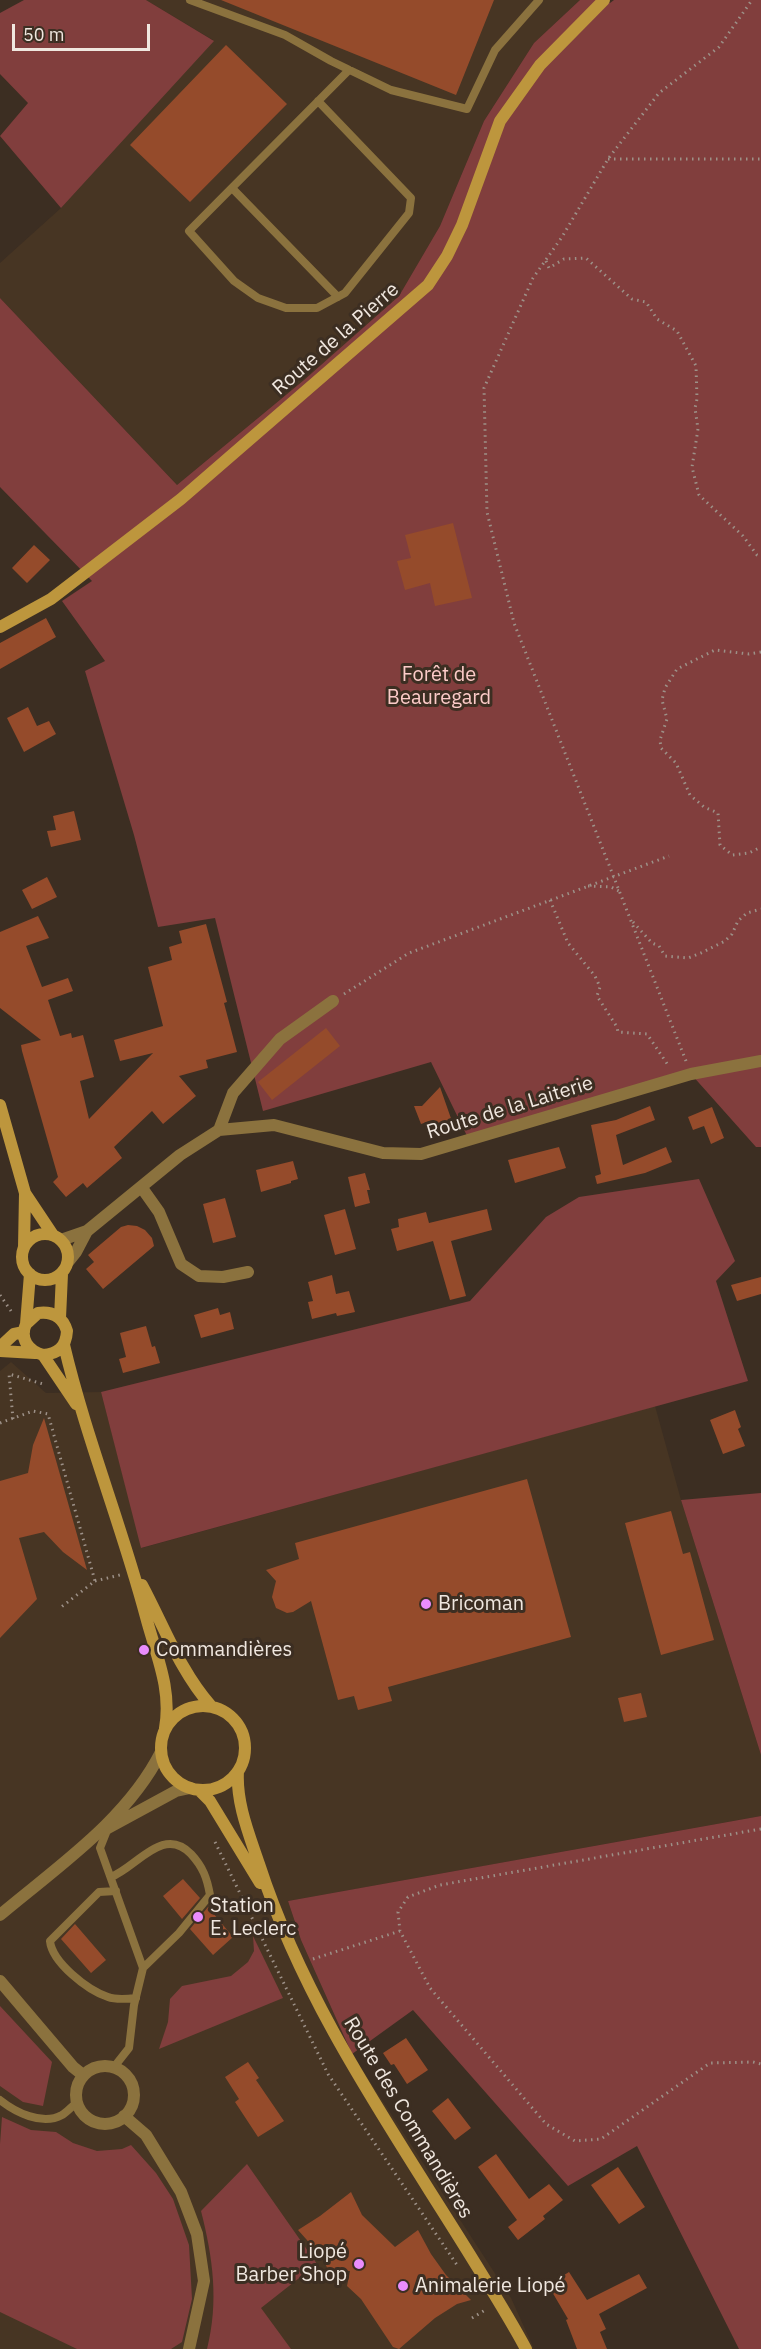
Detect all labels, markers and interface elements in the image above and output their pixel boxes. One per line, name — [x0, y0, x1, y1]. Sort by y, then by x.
scale bar — [15, 12, 153, 50]
text: 50 m — [23, 23, 65, 46]
street label: Route de la Pierre — [268, 278, 404, 400]
park label: Forêt de Beauregard — [387, 663, 491, 710]
street label: Route de la Laiterie — [424, 1071, 596, 1145]
place label: Bricoman — [438, 1592, 524, 1616]
marker: Bricoman — [419, 1597, 433, 1611]
place label: Commandières — [156, 1638, 292, 1662]
marker: Commandières — [137, 1643, 151, 1657]
place label: Station E. Leclerc — [210, 1894, 296, 1941]
marker: Station E. Leclerc — [191, 1910, 205, 1924]
street label: Route des Commandières — [338, 2013, 478, 2223]
place label: Liopé Barber Shop — [236, 2240, 347, 2287]
marker: Liopé Barber Shop — [352, 2257, 366, 2271]
place label: Animalerie Liopé — [415, 2274, 566, 2298]
marker: Animalerie Liopé — [396, 2279, 410, 2293]

